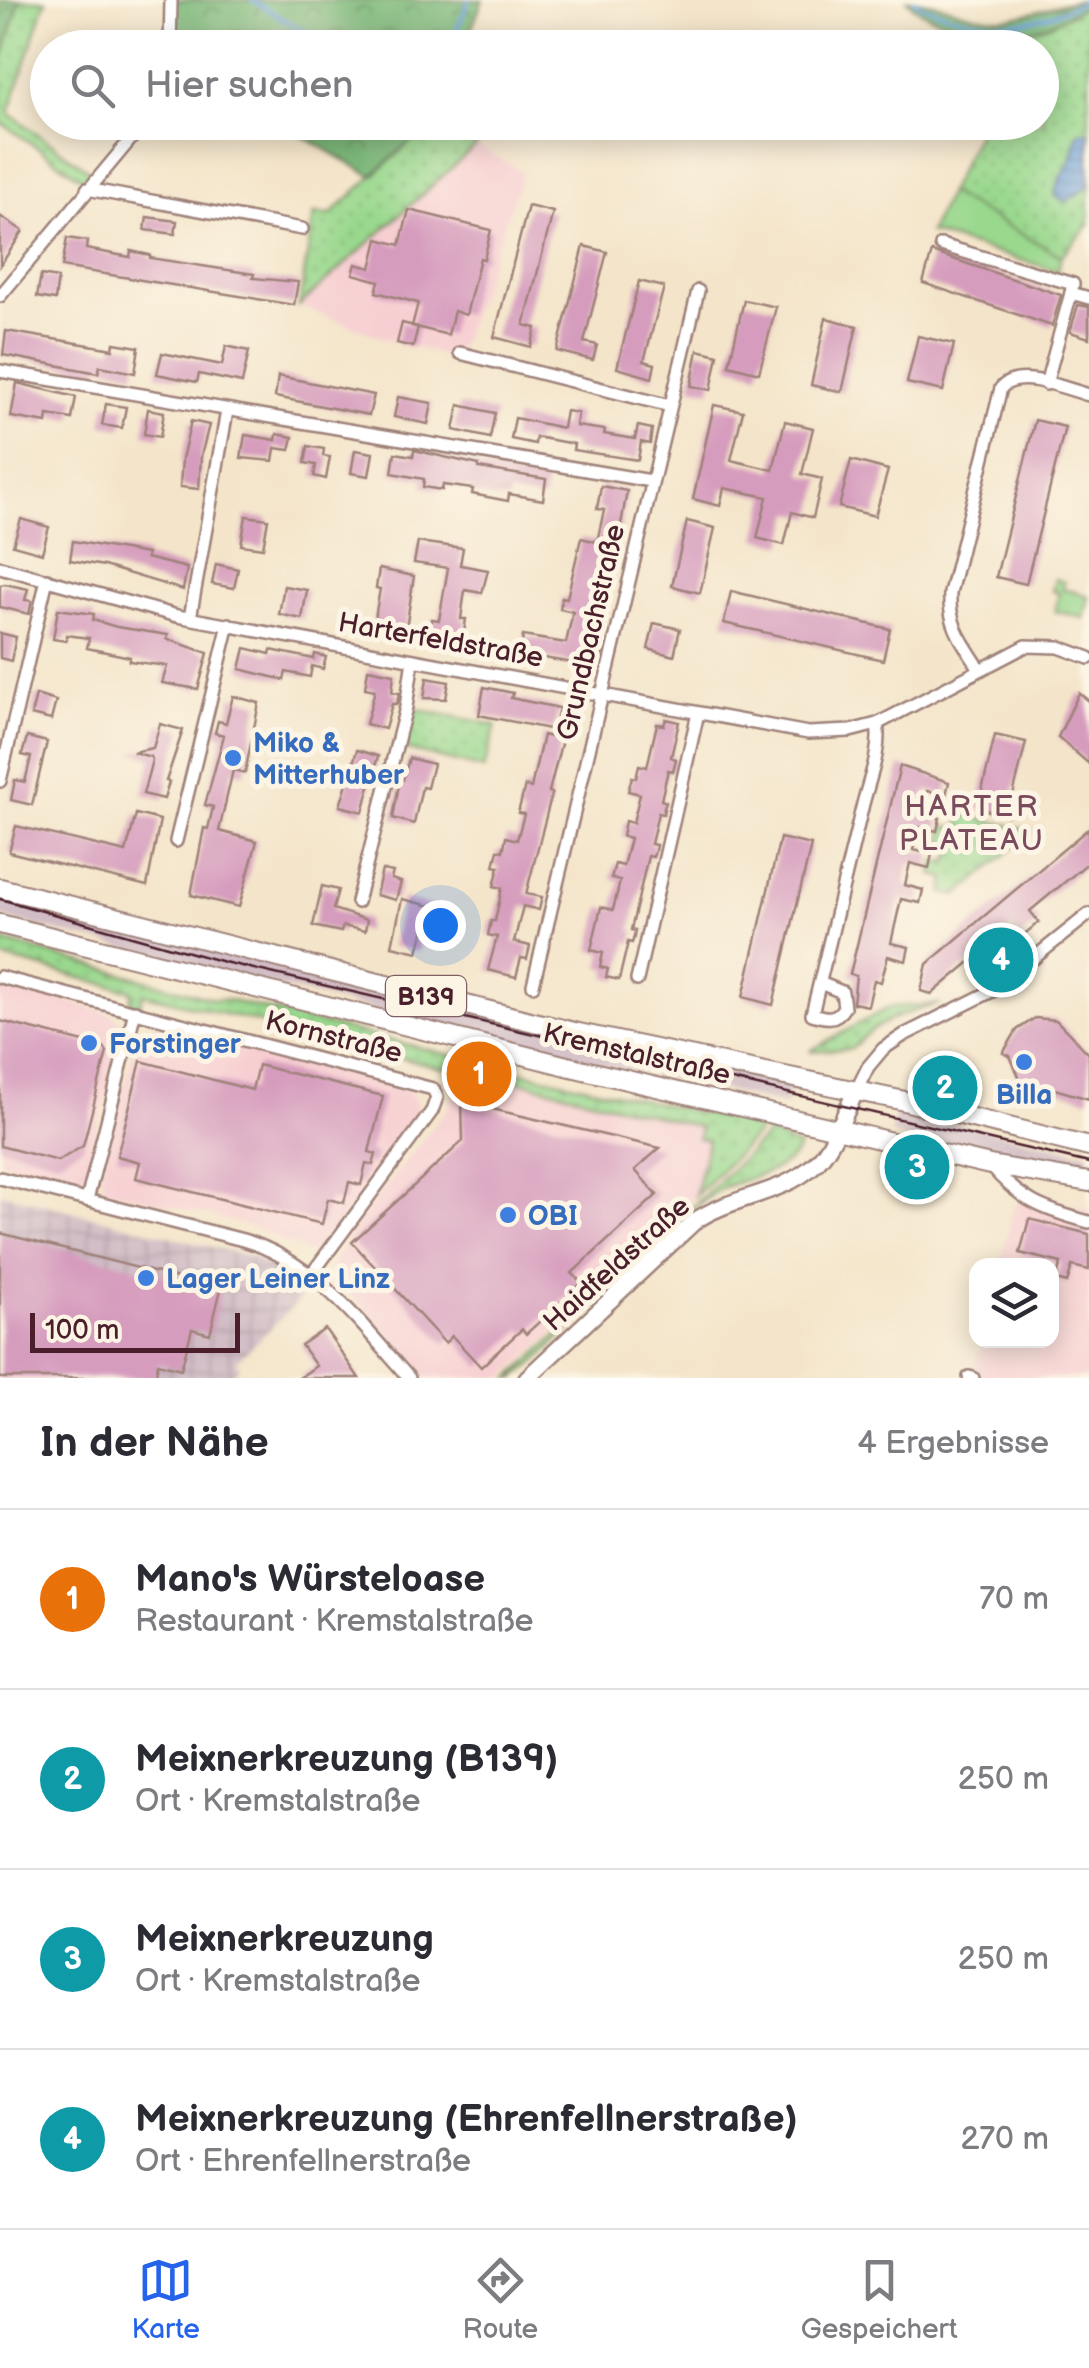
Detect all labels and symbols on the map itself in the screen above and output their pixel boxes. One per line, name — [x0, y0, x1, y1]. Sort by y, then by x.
street label: Grundbachstraße — [551, 521, 632, 744]
street label: Harterfeldstraße — [336, 606, 546, 675]
place label: Miko & Mitterhuber — [253, 727, 405, 792]
marker: Miko & Mitterhuber — [222, 747, 244, 769]
district label: HARTER PLATEAU — [899, 789, 1045, 859]
your location — [415, 900, 466, 951]
pin: 4 — [968, 922, 1034, 998]
road number: B139 — [386, 976, 466, 1016]
street label: Kornstraße — [262, 1005, 405, 1070]
street label: Kremstalstraße — [540, 1017, 734, 1092]
place label: Forstinger — [109, 1028, 242, 1061]
marker: Forstinger — [78, 1032, 100, 1054]
pin: 1 — [446, 1036, 512, 1112]
pin: 2 — [912, 1050, 978, 1126]
marker: Billa — [1013, 1051, 1035, 1073]
place label: Billa — [996, 1079, 1052, 1112]
pin: 3 — [884, 1130, 950, 1204]
street label: Haidfeldstraße — [537, 1190, 697, 1338]
place label: OBI — [528, 1200, 578, 1233]
marker: OBI — [497, 1204, 519, 1226]
place label: Lager Leiner Linz — [166, 1263, 390, 1296]
marker: Lager Leiner Linz — [135, 1267, 157, 1289]
scale bar — [30, 1308, 240, 1352]

